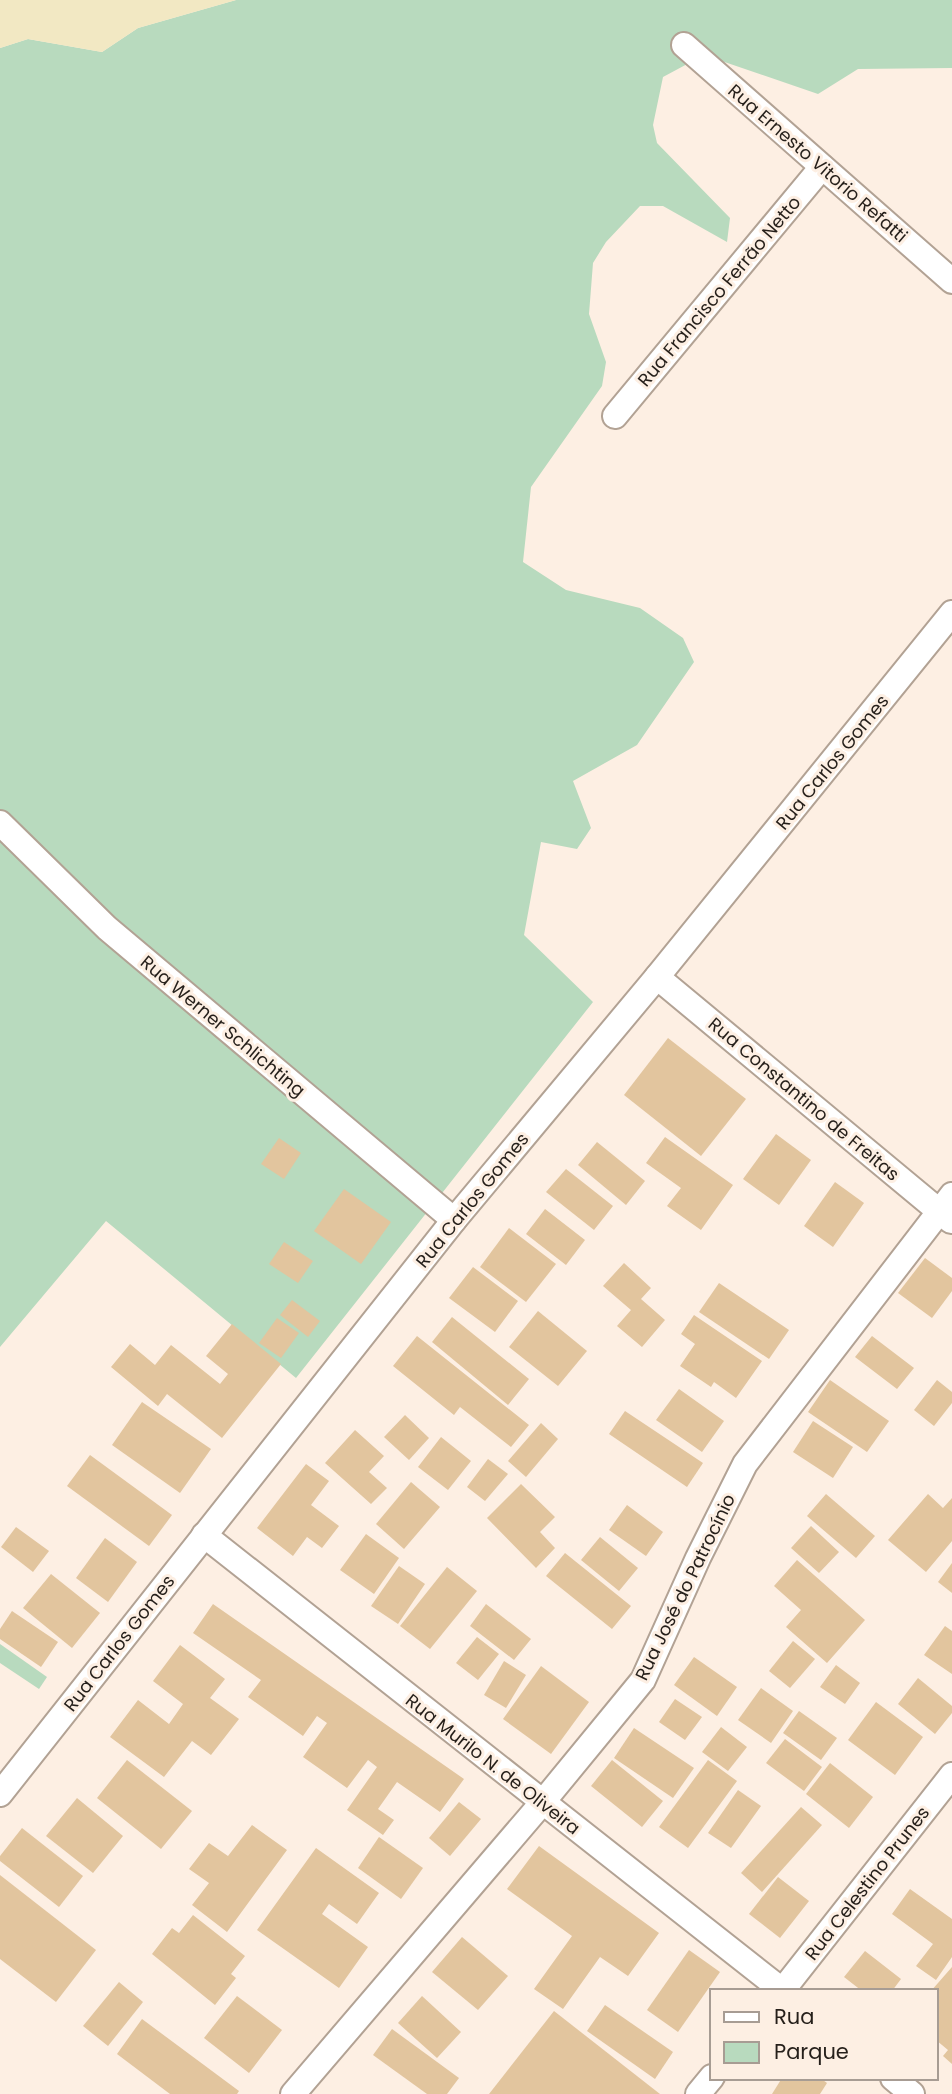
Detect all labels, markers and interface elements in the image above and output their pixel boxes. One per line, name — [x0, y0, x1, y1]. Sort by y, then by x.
street label: Rua Ernesto Vitorio Refatti — [723, 78, 913, 248]
street label: Rua Francisco Ferrão Netto — [632, 190, 806, 392]
street label: Rua Carlos Gomes — [770, 689, 894, 835]
street label: Rua Werner Schlichting — [135, 950, 311, 1102]
street label: Rua Constantino de Freitas — [703, 1011, 905, 1187]
street label: Rua Carlos Gomes — [410, 1127, 534, 1273]
street label: Rua José do Patrocínio — [629, 1490, 741, 1684]
street label: Rua Carlos Gomes — [58, 1570, 180, 1716]
street label: Rua Murilo N. de Oliveira — [400, 1688, 586, 1840]
street label: Rua Celestino Prunes — [799, 1801, 935, 1965]
legend — [710, 1989, 938, 2080]
text: Rua — [774, 2002, 814, 2031]
text: Parque — [774, 2037, 849, 2066]

